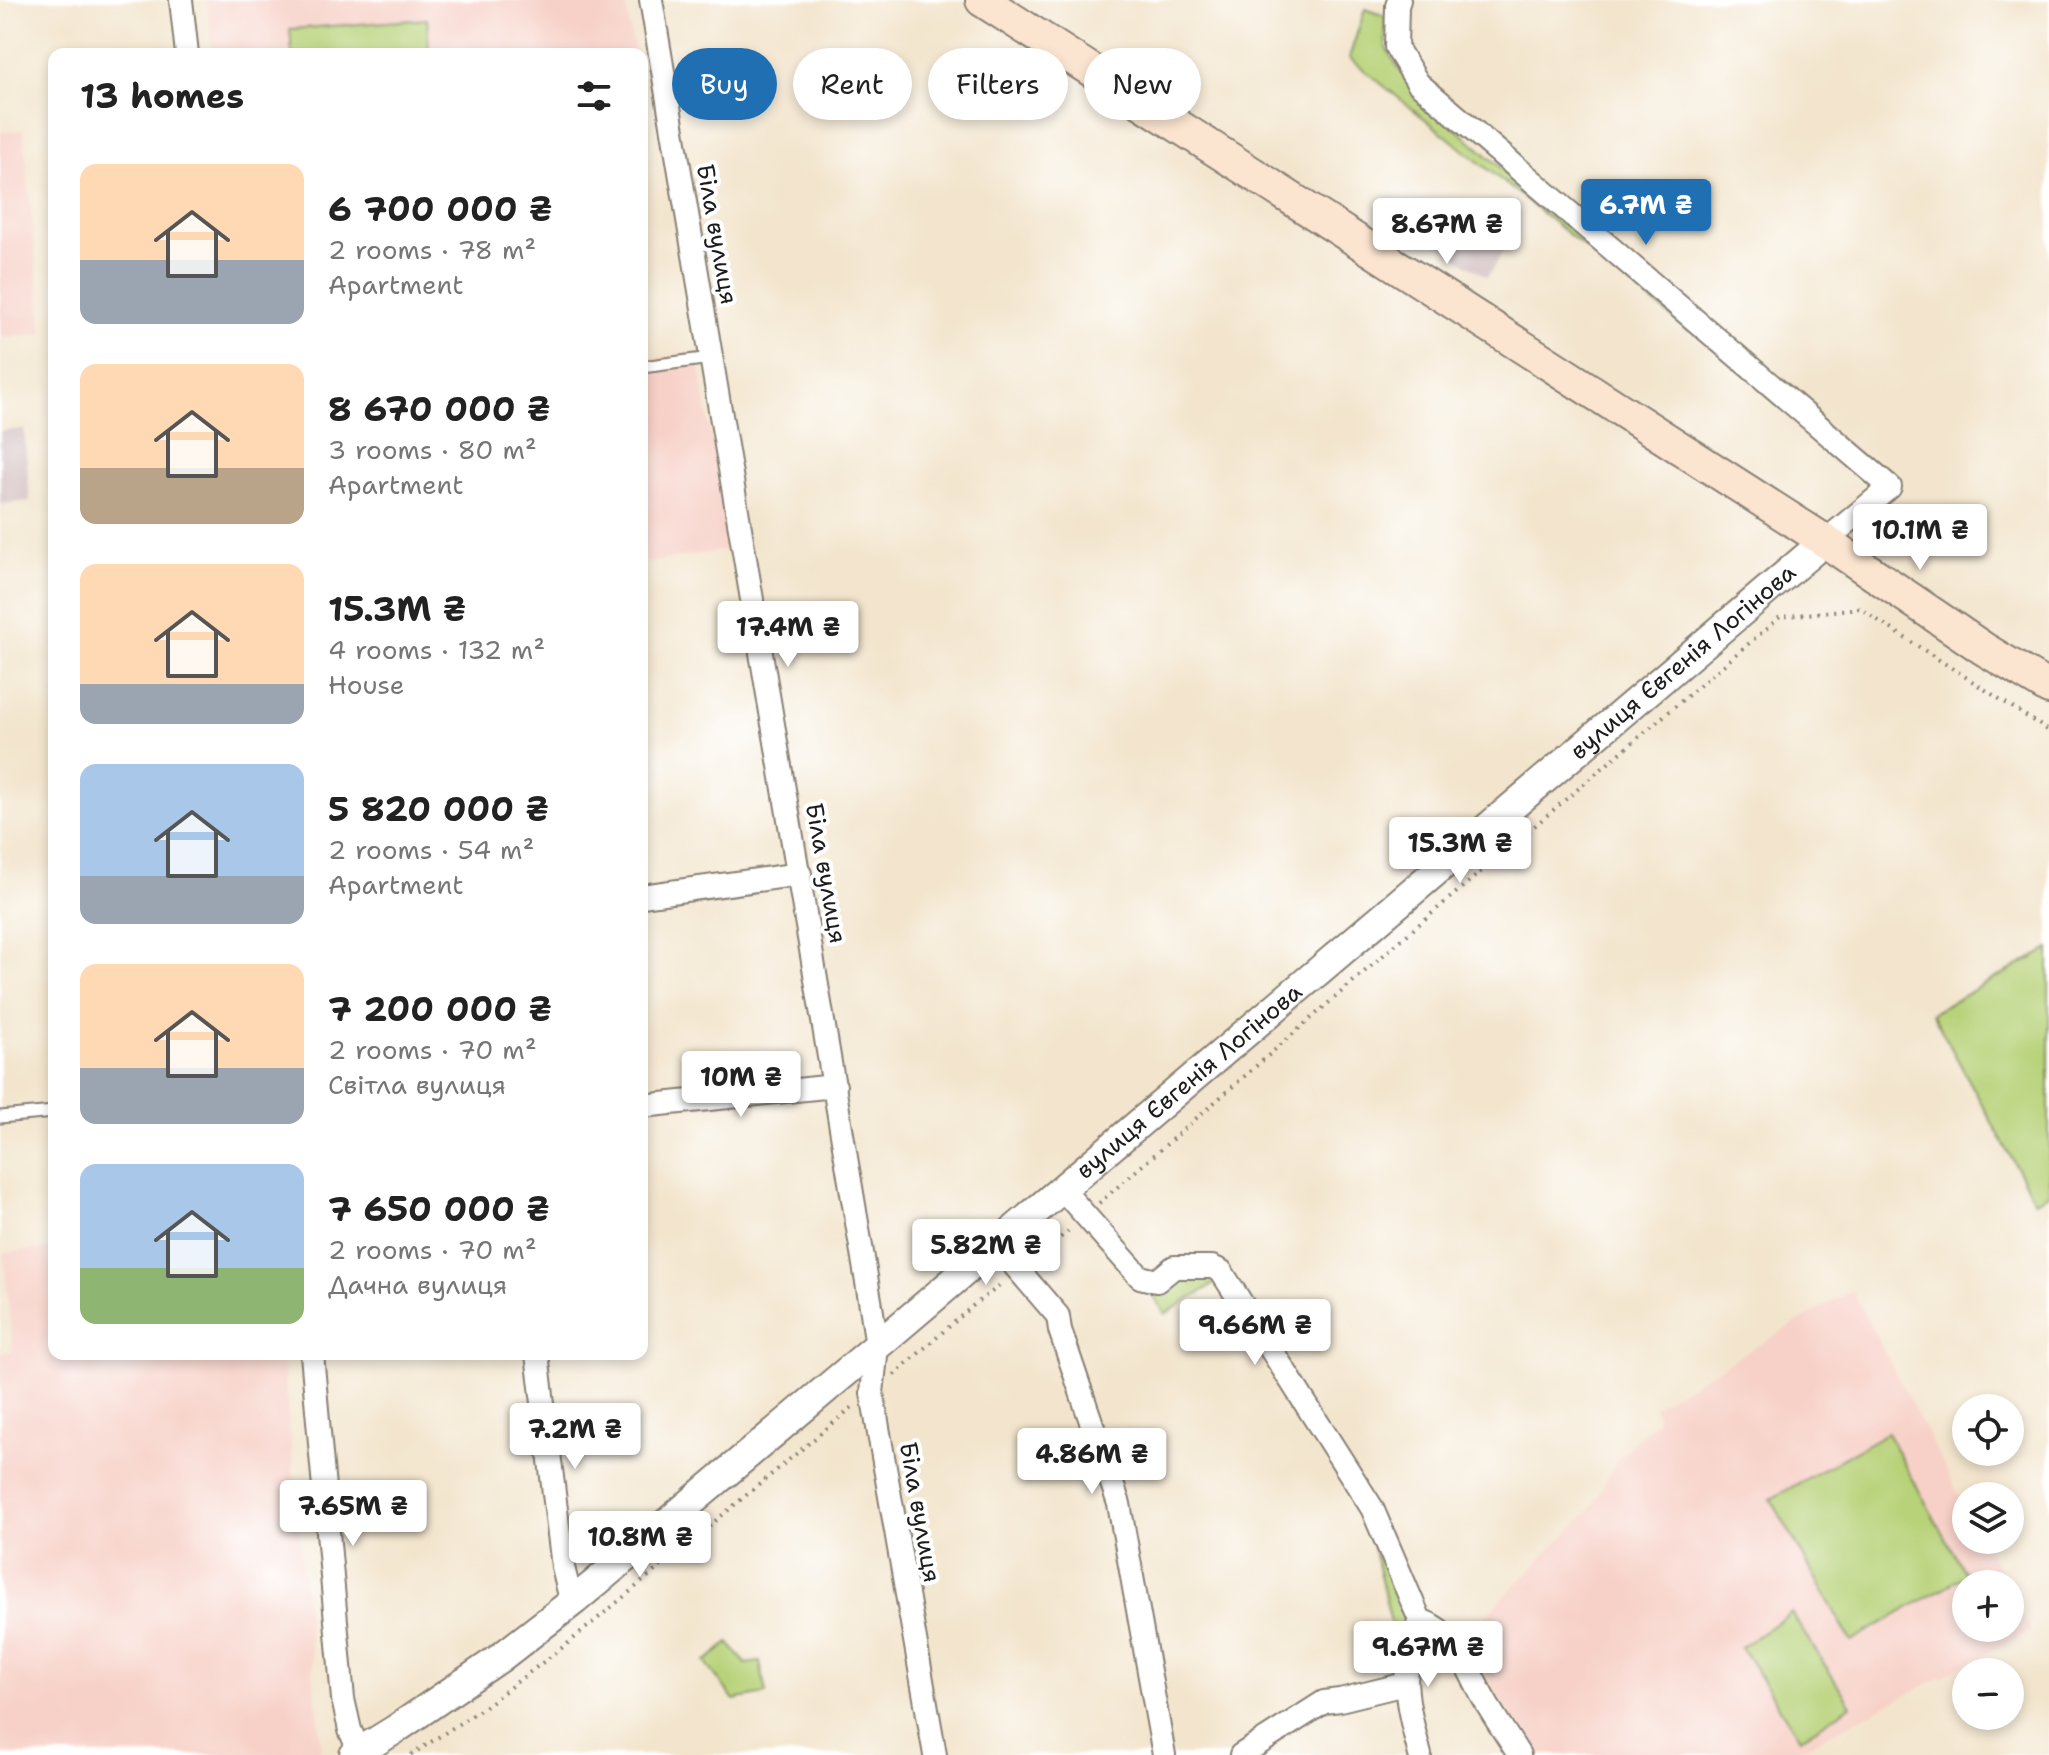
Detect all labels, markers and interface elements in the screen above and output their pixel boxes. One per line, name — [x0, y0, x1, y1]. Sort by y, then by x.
chip: Buy — [672, 48, 777, 120]
chip: Rent — [793, 48, 912, 120]
chip: Filters — [928, 48, 1068, 120]
chip: New — [1084, 48, 1201, 120]
text: 13 homes — [80, 73, 244, 119]
icon: filters — [572, 74, 616, 118]
street label: Біла вулиця — [689, 161, 745, 307]
pin: 6.7M ₴ — [1581, 179, 1711, 247]
text: 6 700 000 ₴ — [328, 186, 552, 232]
text: 6.7M ₴ — [1599, 187, 1693, 222]
icon: home — [144, 196, 240, 292]
pin: 8.67M ₴ — [1373, 198, 1521, 266]
text: 8.67M ₴ — [1391, 206, 1503, 241]
text: 2 rooms · 78 m² — [328, 232, 536, 267]
text: Apartment — [328, 267, 464, 302]
text: 8 670 000 ₴ — [328, 386, 550, 432]
icon: home — [144, 396, 240, 492]
text: 3 rooms · 80 m² — [328, 432, 537, 467]
text: Apartment — [328, 467, 464, 502]
pin: 10.1M ₴ — [1846, 504, 1994, 572]
text: 10.1M ₴ — [1871, 512, 1969, 547]
street label: вулиця Євгенія Логінова — [1563, 557, 1803, 767]
text: 15.3M ₴ — [328, 586, 466, 632]
icon: home — [144, 596, 240, 692]
pin: 17.4M ₴ — [714, 601, 862, 669]
text: 17.4M ₴ — [736, 609, 840, 644]
text: 4 rooms · 132 m² — [328, 632, 545, 667]
text: House — [328, 667, 404, 702]
text: 5 820 000 ₴ — [328, 786, 549, 832]
icon: home — [144, 796, 240, 892]
street label: Біла вулиця — [798, 800, 854, 946]
pin: 15.3M ₴ — [1386, 817, 1534, 885]
text: 15.3M ₴ — [1407, 825, 1513, 860]
text: 2 rooms · 54 m² — [328, 832, 534, 867]
text: Apartment — [328, 867, 464, 902]
street label: вулиця Євгенія Логінова — [1069, 976, 1309, 1186]
text: 7 200 000 ₴ — [328, 986, 552, 1032]
icon: home — [144, 996, 240, 1092]
text: 2 rooms · 70 m² — [328, 1032, 537, 1067]
pin: 10M ₴ — [685, 1051, 797, 1119]
text: 10M ₴ — [700, 1059, 782, 1094]
text: Світла вулиця — [328, 1067, 506, 1102]
text: 7 650 000 ₴ — [328, 1186, 550, 1232]
icon: home — [144, 1196, 240, 1292]
pin: 5.82M ₴ — [912, 1219, 1060, 1287]
text: 5.82M ₴ — [930, 1227, 1042, 1262]
text: 2 rooms · 70 m² — [328, 1232, 537, 1267]
text: Дачна вулиця — [328, 1267, 507, 1302]
pin: 9.66M ₴ — [1181, 1299, 1329, 1367]
text: 9.66M ₴ — [1198, 1307, 1312, 1342]
map controls — [1952, 1394, 2024, 1730]
button: locate — [1952, 1394, 2024, 1466]
pin: 7.2M ₴ — [510, 1403, 640, 1471]
text: 7.2M ₴ — [528, 1411, 622, 1446]
pin: 4.86M ₴ — [1018, 1428, 1166, 1496]
text: 4.86M ₴ — [1035, 1436, 1149, 1471]
street label: Біла вулиця — [892, 1439, 948, 1585]
pin: 7.65M ₴ — [279, 1480, 427, 1548]
button: layers — [1952, 1482, 2024, 1554]
text: 7.65M ₴ — [298, 1488, 408, 1523]
pin: 10.8M ₴ — [566, 1511, 714, 1579]
text: 10.8M ₴ — [587, 1519, 693, 1554]
button: + — [1952, 1570, 2024, 1642]
pin: 9.67M ₴ — [1354, 1621, 1502, 1689]
text: 9.67M ₴ — [1372, 1629, 1484, 1664]
button: − — [1952, 1658, 2024, 1730]

